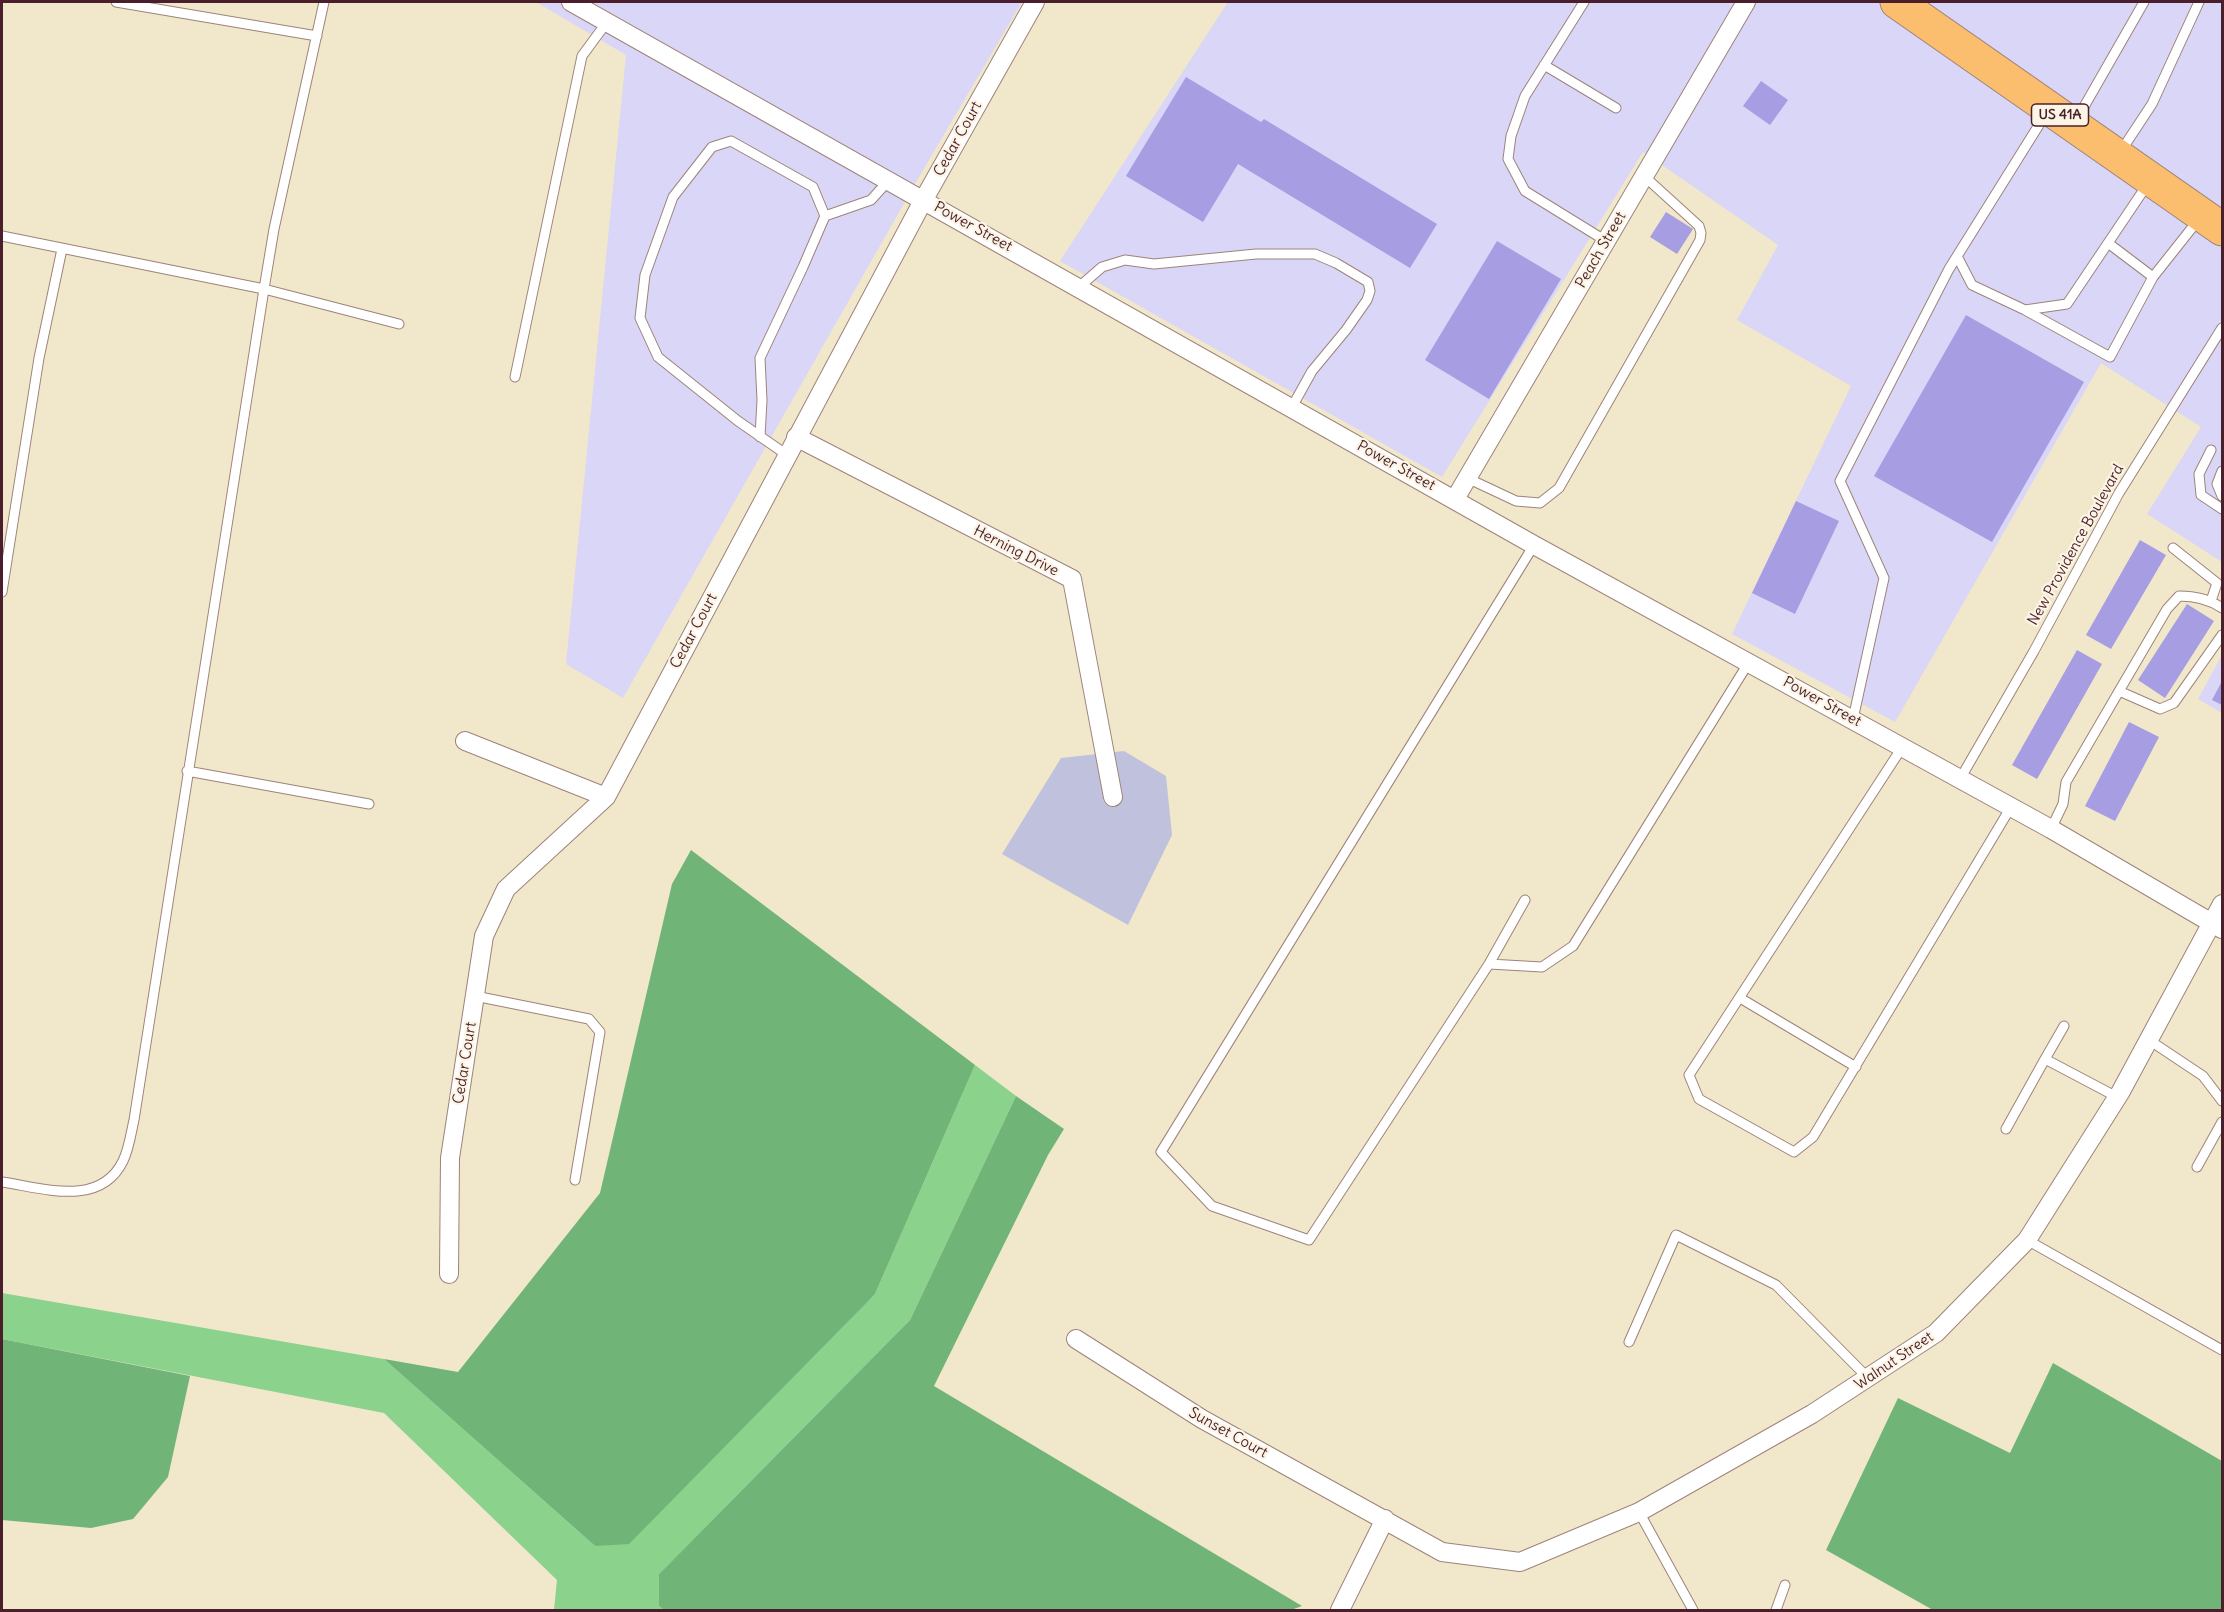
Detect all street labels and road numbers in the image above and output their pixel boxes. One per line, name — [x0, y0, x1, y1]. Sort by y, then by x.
street label: Cedar Court — [930, 98, 986, 180]
road number: US 41A — [2032, 104, 2088, 126]
street label: Power Street — [931, 198, 1015, 256]
street label: Peach Street — [1572, 209, 1630, 291]
street label: Power Street — [1354, 437, 1438, 495]
street label: New Providence Boulevard — [2024, 461, 2128, 629]
street label: Herning Drive — [970, 522, 1062, 580]
street label: Cedar Court — [667, 590, 721, 672]
street label: Power Street — [1780, 673, 1864, 731]
street label: Cedar Court — [450, 1021, 480, 1105]
street label: Walnut Street — [1851, 1328, 1937, 1394]
street label: Sunset Court — [1185, 1404, 1271, 1462]

